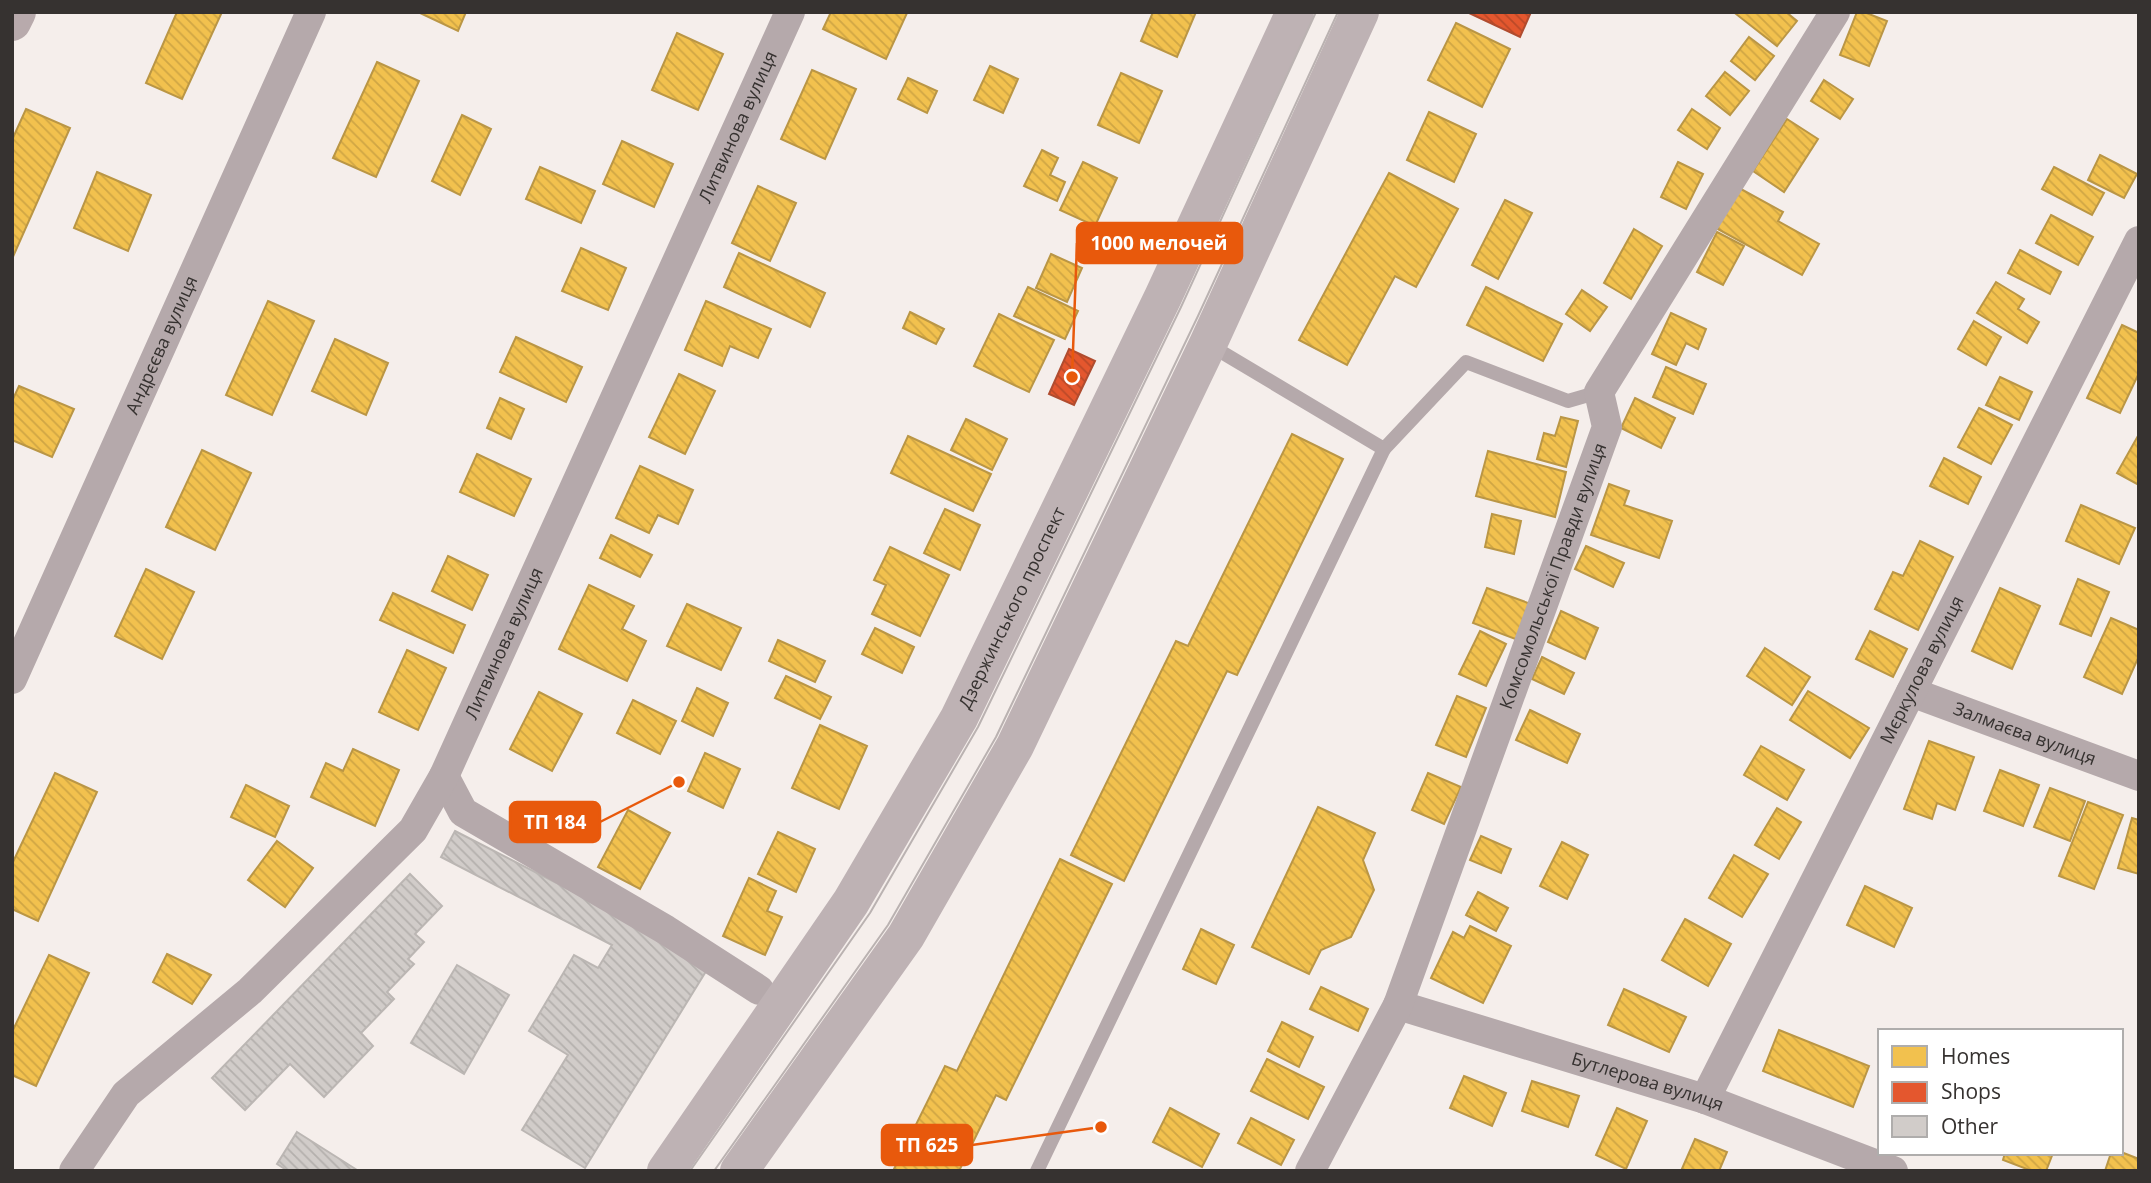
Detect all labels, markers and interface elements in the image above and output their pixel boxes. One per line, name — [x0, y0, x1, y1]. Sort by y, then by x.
street label: Литвинова вулиця — [692, 47, 782, 206]
callout: 1000 мелочей — [1077, 223, 1242, 263]
text: 1000 мелочей — [1090, 230, 1228, 256]
street label: Андрєєва вулиця — [119, 272, 202, 418]
street label: Комсомольської Правди вулиця — [1493, 439, 1611, 712]
street label: Дзержинського проспект — [952, 502, 1071, 713]
street label: Литвинова вулиця — [458, 563, 548, 723]
street label: Мєркулова вулиця — [1874, 591, 1969, 747]
street label: Залмаєва вулиця — [1950, 696, 2100, 770]
callout: ТП 184 — [510, 802, 600, 842]
text: ТП 184 — [524, 809, 586, 835]
legend — [1878, 1029, 2123, 1155]
text: Homes — [1941, 1042, 2010, 1070]
street label: Бутлерова вулиця — [1569, 1046, 1727, 1116]
text: Shops — [1941, 1077, 2001, 1105]
text: Other — [1941, 1112, 1998, 1140]
callout: ТП 625 — [882, 1125, 972, 1165]
text: ТП 625 — [896, 1132, 958, 1158]

